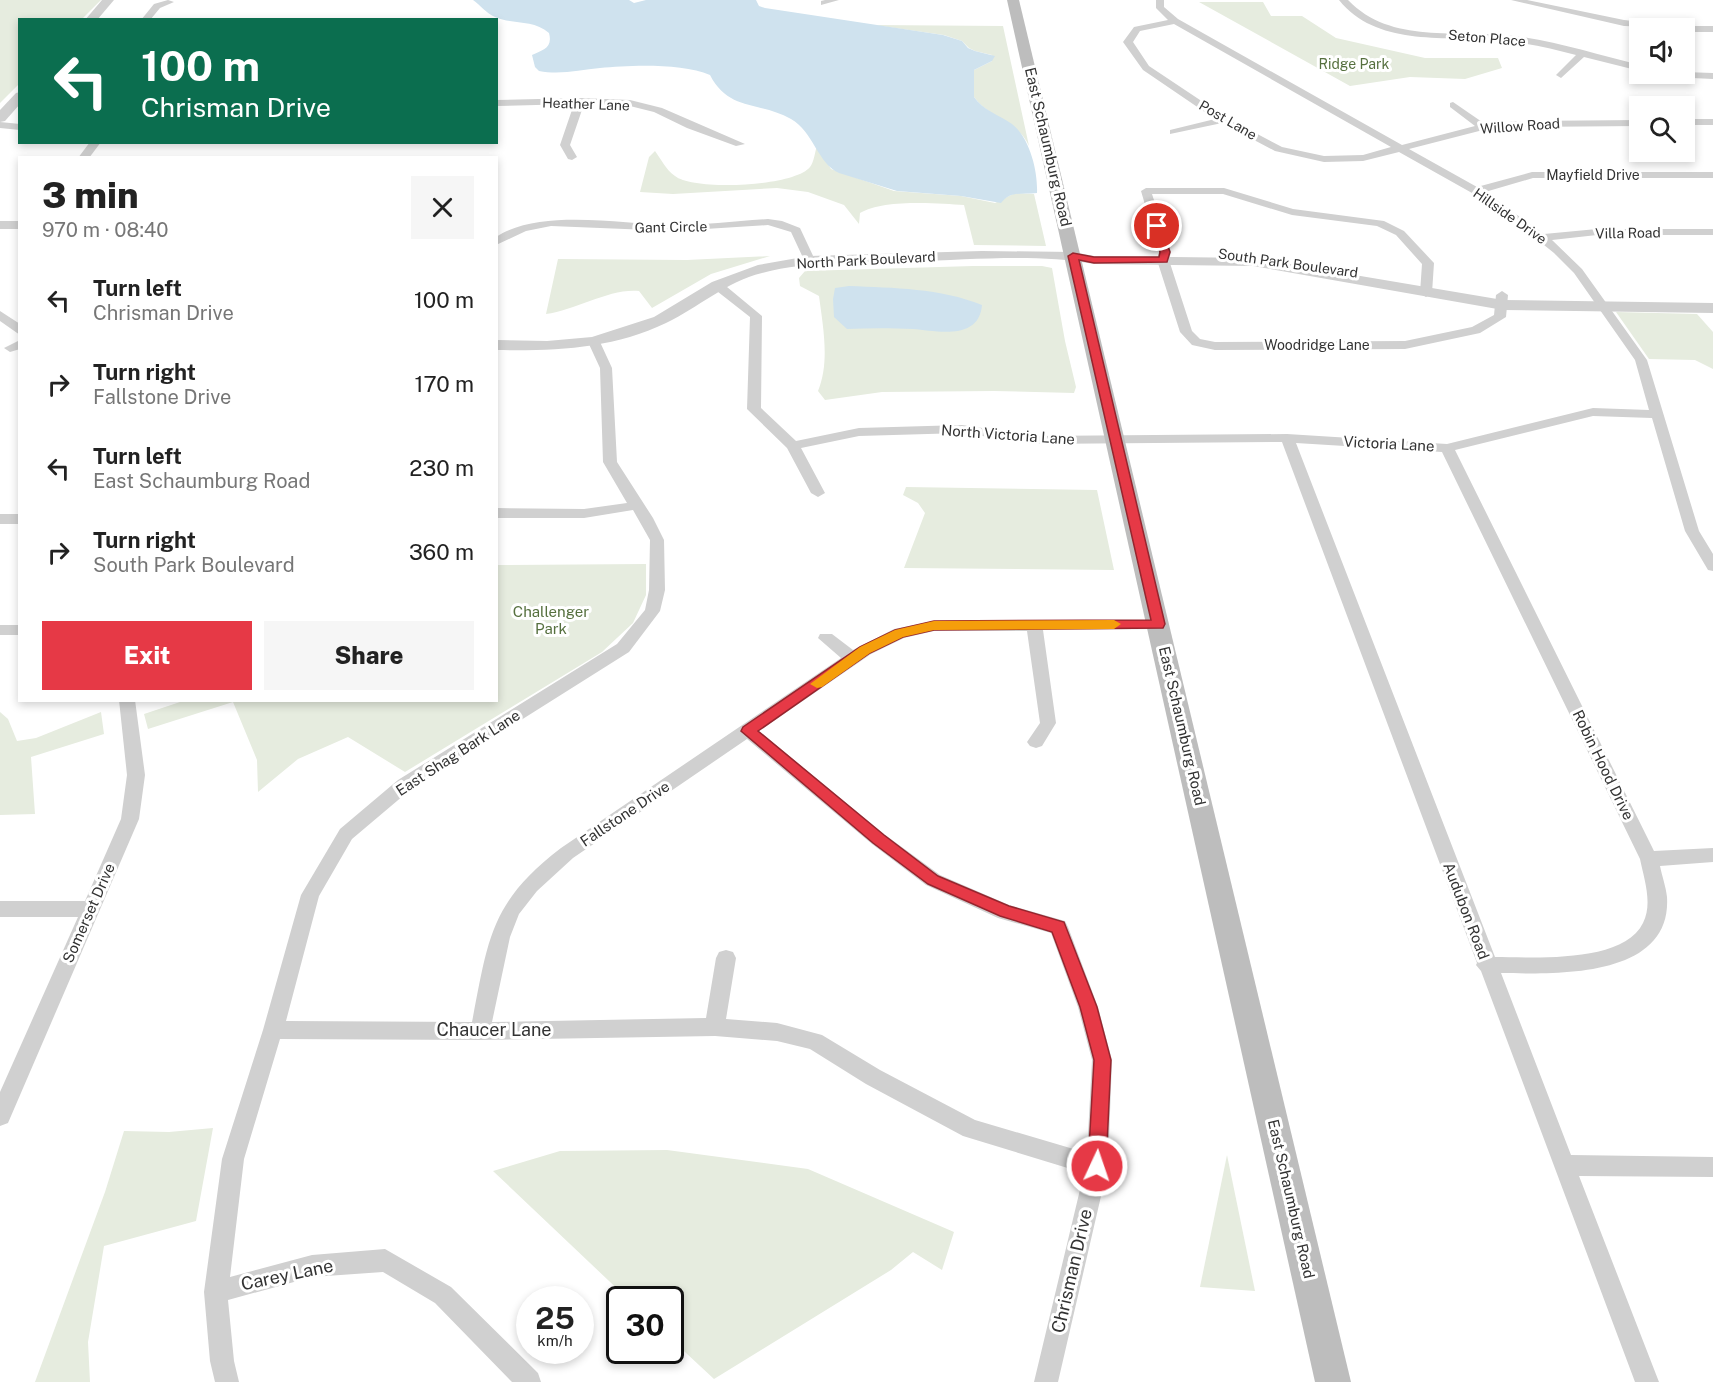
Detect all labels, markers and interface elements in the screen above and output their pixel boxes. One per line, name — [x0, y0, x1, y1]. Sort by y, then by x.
map controls — [1629, 18, 1695, 162]
button: sound — [1629, 18, 1695, 84]
street label: Seton Place — [1447, 27, 1527, 49]
text: 100 m — [141, 41, 260, 90]
icon: left — [42, 42, 120, 120]
park label: Ridge Park — [1319, 56, 1390, 72]
street label: East Schaumburg Road — [1022, 66, 1075, 228]
text: Chrisman Drive — [141, 91, 331, 123]
street label: Heather Lane — [542, 94, 630, 114]
button: search — [1629, 96, 1695, 162]
street label: Post Lane — [1196, 97, 1260, 143]
street label: Willow Road — [1480, 115, 1560, 137]
street label: Mayfield Drive — [1546, 167, 1640, 183]
text: 3 min — [42, 174, 139, 216]
button: close — [411, 176, 474, 239]
street label: Hillside Drive — [1470, 185, 1550, 247]
pin — [1131, 200, 1182, 251]
icon: arrive — [1140, 209, 1173, 242]
text: 970 m · 08:40 — [42, 218, 169, 242]
street label: Gant Circle — [635, 218, 707, 236]
street label: Villa Road — [1595, 224, 1661, 242]
street label: South Park Boulevard — [1217, 245, 1359, 281]
street label: North Park Boulevard — [796, 248, 936, 272]
text: Turn left — [93, 275, 182, 301]
icon: left — [42, 284, 75, 317]
text: 100 m — [414, 287, 474, 313]
text: Chrisman Drive — [93, 301, 234, 325]
street label: Woodridge Lane — [1264, 337, 1370, 353]
text: Turn right — [93, 359, 196, 385]
icon: right — [42, 368, 75, 401]
text: 170 m — [414, 371, 474, 397]
text: Fallstone Drive — [93, 385, 231, 409]
street label: North Victoria Lane — [940, 421, 1076, 448]
street label: Victoria Lane — [1343, 433, 1435, 454]
text: Turn left — [93, 443, 182, 469]
icon: left — [42, 452, 75, 485]
text: 230 m — [409, 455, 474, 481]
text: East Schaumburg Road — [93, 469, 310, 493]
text: Turn right — [93, 527, 196, 553]
icon: right — [42, 536, 75, 569]
text: 360 m — [409, 539, 474, 565]
text: South Park Boulevard — [93, 553, 295, 577]
park label: Challenger Park — [513, 603, 589, 637]
button: Exit — [42, 621, 252, 690]
button: Share — [264, 621, 474, 690]
street label: East Schaumburg Road — [1156, 645, 1209, 807]
street label: East Shag Bark Lane — [393, 706, 523, 799]
street label: Robin Hood Drive — [1569, 707, 1637, 823]
street label: Fallstone Drive — [577, 778, 673, 850]
street label: Somerset Drive — [59, 860, 118, 965]
street label: Audubon Road — [1440, 860, 1493, 962]
street label: Chaucer Lane — [436, 1019, 552, 1040]
street label: East Schaumburg Road — [1265, 1118, 1318, 1280]
position arrow — [1065, 1134, 1129, 1198]
street label: Chrisman Drive — [1047, 1207, 1096, 1335]
street label: Carey Lane — [239, 1254, 335, 1295]
speed limit sign: 30 — [606, 1286, 684, 1364]
text: 25 — [535, 1300, 575, 1336]
text: km/h — [537, 1332, 573, 1349]

